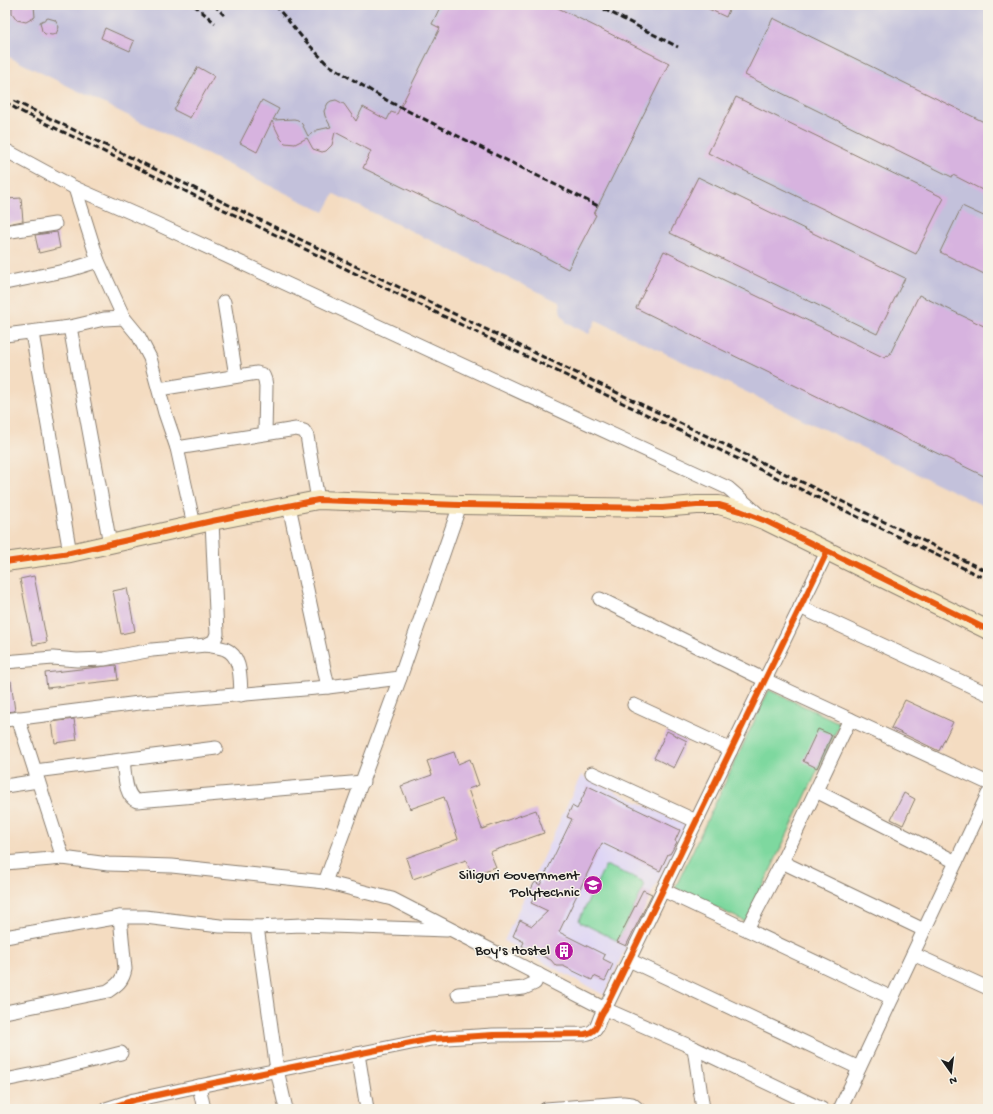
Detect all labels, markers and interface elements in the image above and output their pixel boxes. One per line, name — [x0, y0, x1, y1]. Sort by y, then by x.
place label: Siliguri Government Polytechnic — [459, 867, 581, 902]
school or university icon: Siliguri Government Polytechnic — [582, 874, 604, 896]
building icon: Boy's Hostel — [553, 940, 575, 962]
place label: Boy's Hostel — [474, 942, 550, 960]
north arrow — [931, 1052, 971, 1092]
text: N — [948, 1073, 958, 1086]

